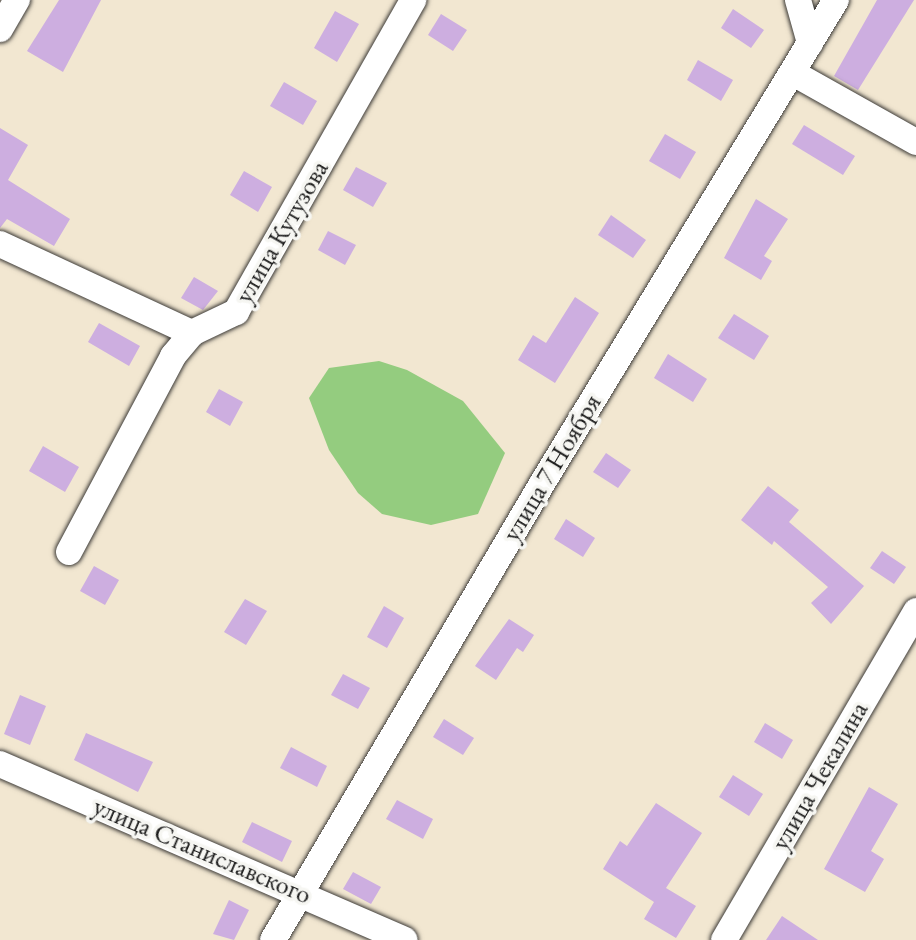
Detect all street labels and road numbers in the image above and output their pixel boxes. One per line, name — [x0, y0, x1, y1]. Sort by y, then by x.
street label: улица Кутузова — [229, 155, 335, 309]
street label: улица 7 Ноября — [496, 389, 608, 547]
street label: улица Чекалина — [765, 696, 875, 856]
street label: улица Станиславского — [88, 791, 316, 911]

